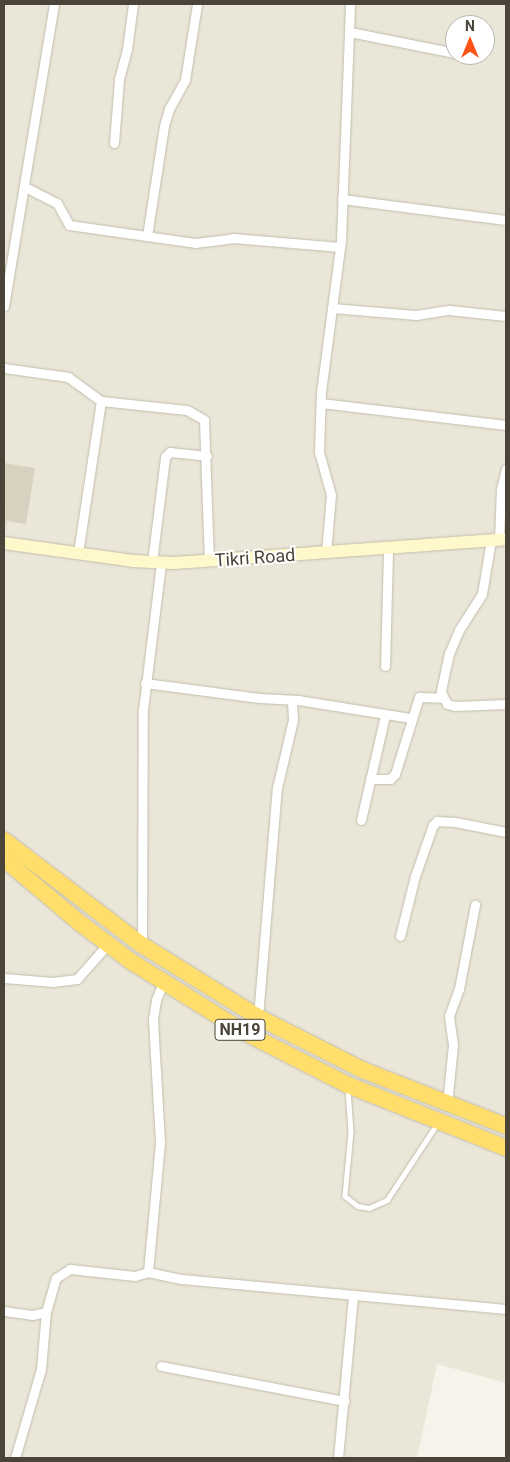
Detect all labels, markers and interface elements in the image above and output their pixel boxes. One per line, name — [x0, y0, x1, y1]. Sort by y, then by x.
north arrow — [445, 15, 495, 65]
text: N — [465, 18, 475, 34]
street label: Tikri Road — [214, 544, 296, 572]
road number: NH19 — [214, 1016, 266, 1044]

